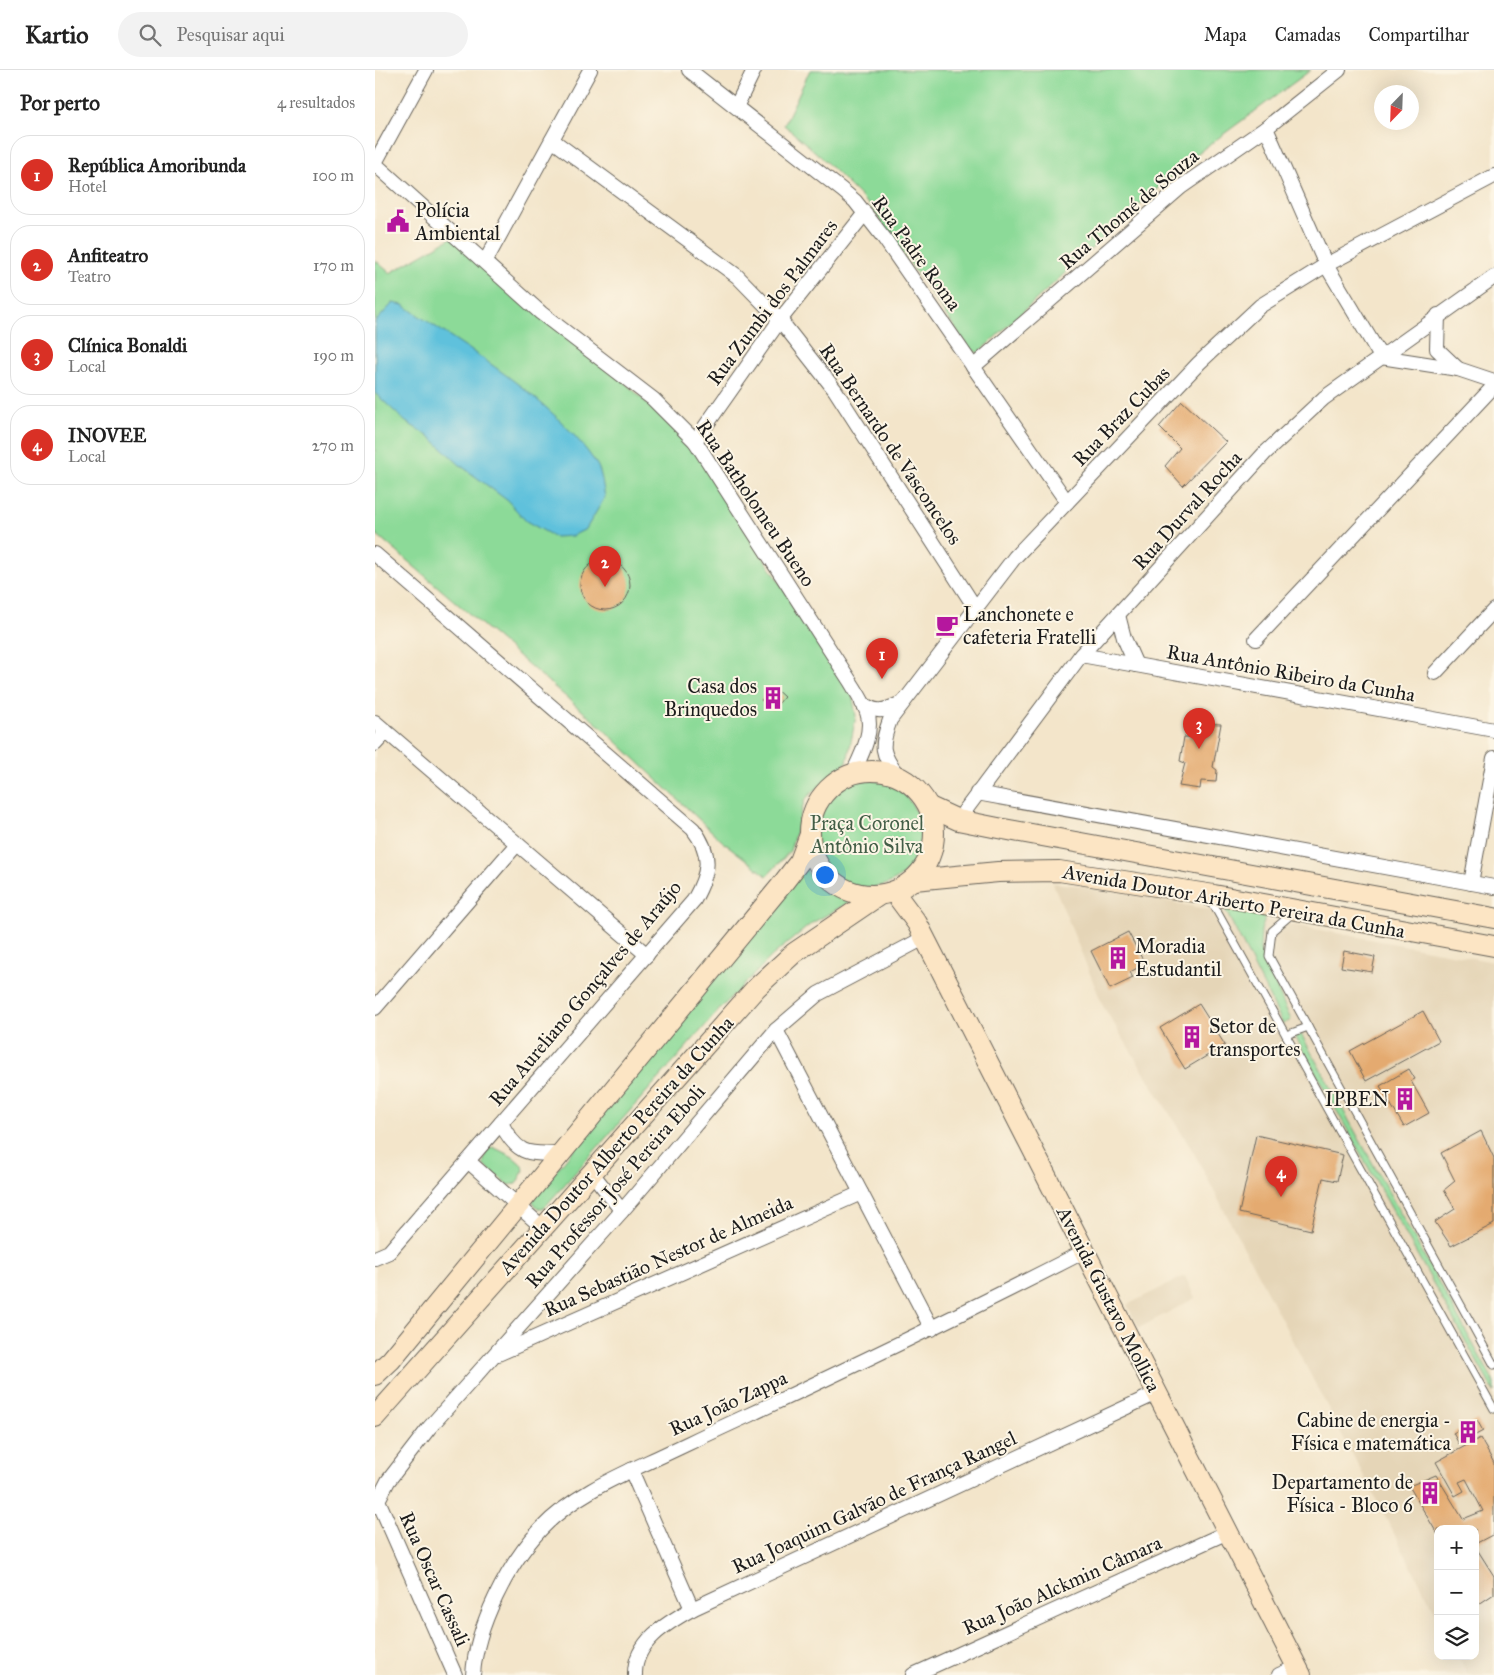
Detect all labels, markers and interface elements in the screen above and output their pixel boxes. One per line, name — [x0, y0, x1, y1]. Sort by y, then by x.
search box — [118, 12, 468, 57]
text: Kartio — [25, 20, 88, 50]
icon: search — [136, 21, 164, 49]
text: Pesquisar aqui — [176, 23, 285, 46]
text: Mapa — [1204, 24, 1247, 46]
text: Camadas — [1275, 24, 1341, 46]
text: Compartilhar — [1369, 24, 1469, 46]
north arrow — [1374, 85, 1419, 130]
text: Por perto — [20, 90, 100, 116]
text: 4 resultados — [277, 93, 355, 112]
street label: Rua Thomé de Souza — [1055, 143, 1204, 274]
text: República Amoribunda — [68, 154, 246, 177]
text: 1 — [34, 166, 40, 185]
text: 100 m — [312, 166, 354, 185]
text: Hotel — [68, 177, 106, 196]
street label: Rua Padre Roma — [867, 191, 967, 316]
place label: Polícia Ambiental — [414, 198, 501, 245]
public building icon: Polícia Ambiental — [385, 208, 411, 234]
street label: Rua Zumbi dos Palmares — [702, 214, 842, 390]
text: Anfiteatro — [68, 244, 148, 267]
text: 2 — [33, 256, 41, 275]
text: 170 m — [313, 256, 354, 275]
text: Teatro — [68, 267, 111, 286]
text: Clínica Bonaldi — [68, 334, 187, 357]
street label: Rua Bernardo de Vasconcelos — [815, 339, 967, 549]
text: 3 — [34, 346, 40, 365]
text: 190 m — [313, 346, 354, 365]
text: Local — [68, 357, 106, 376]
street label: Rua Braz Cubas — [1067, 361, 1175, 471]
street label: Rua Batholomeu Bueno — [691, 415, 821, 591]
text: INOVEE — [68, 424, 146, 447]
text: 4 — [33, 436, 41, 455]
text: 270 m — [312, 436, 354, 455]
street label: Rua Durval Rocha — [1127, 445, 1247, 574]
text: Local — [68, 447, 106, 466]
pin: 2 — [589, 546, 621, 587]
place label: Lanchonete e cafeteria Fratelli — [963, 602, 1097, 649]
cafe icon: Lanchonete e cafeteria Fratelli — [934, 612, 960, 638]
pin: 1 — [866, 638, 898, 679]
street label: Rua Antônio Ribeiro da Cunha — [1165, 639, 1418, 707]
place label: Casa dos Brinquedos — [664, 674, 757, 722]
building icon: Casa dos Brinquedos — [760, 685, 786, 711]
pin: 3 — [1183, 708, 1215, 749]
park label: Praça Coronel Antônio Silva — [810, 811, 925, 858]
street label: Avenida Doutor Ariberto Pereira da Cunha — [1060, 859, 1407, 943]
your location — [812, 862, 838, 888]
street label: Rua Aureliano Gonçalves de Araújo — [484, 876, 686, 1110]
place label: Moradia Estudantil — [1135, 934, 1222, 981]
building icon: Moradia Estudantil — [1105, 945, 1131, 971]
street label: Avenida Doutor Alberto Pereira da Cunha — [493, 1010, 739, 1280]
place label: Setor de transportes — [1209, 1014, 1301, 1061]
building icon: Setor de transportes — [1179, 1024, 1205, 1050]
street label: Rua Professor José Pereira Eboli — [520, 1079, 711, 1293]
building icon: IPBEN — [1392, 1086, 1418, 1112]
place label: IPBEN — [1325, 1087, 1389, 1111]
pin: 4 — [1265, 1156, 1297, 1197]
street label: Rua Sebastião Nestor de Almeida — [540, 1190, 797, 1322]
street label: Avenida Gustavo Mollica — [1051, 1201, 1166, 1396]
street label: Rua João Zappa — [665, 1365, 792, 1442]
place label: Cabine de energia - Física e matemática — [1291, 1408, 1452, 1455]
building icon: Cabine de energia - Física e matemática — [1455, 1419, 1481, 1445]
street label: Rua Joaquim Galvão de França Rangel — [728, 1425, 1021, 1579]
place label: Departamento de Física - Bloco 6 — [1272, 1470, 1414, 1517]
building icon: Departamento de Física - Bloco 6 — [1417, 1480, 1443, 1506]
street label: Rua Oscar Cassali — [395, 1508, 476, 1650]
map controls — [1434, 1525, 1479, 1660]
button: + — [1434, 1525, 1479, 1570]
street label: Rua João Alckmin Câmara — [959, 1530, 1166, 1641]
button: − — [1434, 1570, 1479, 1615]
button: layers — [1434, 1615, 1479, 1660]

